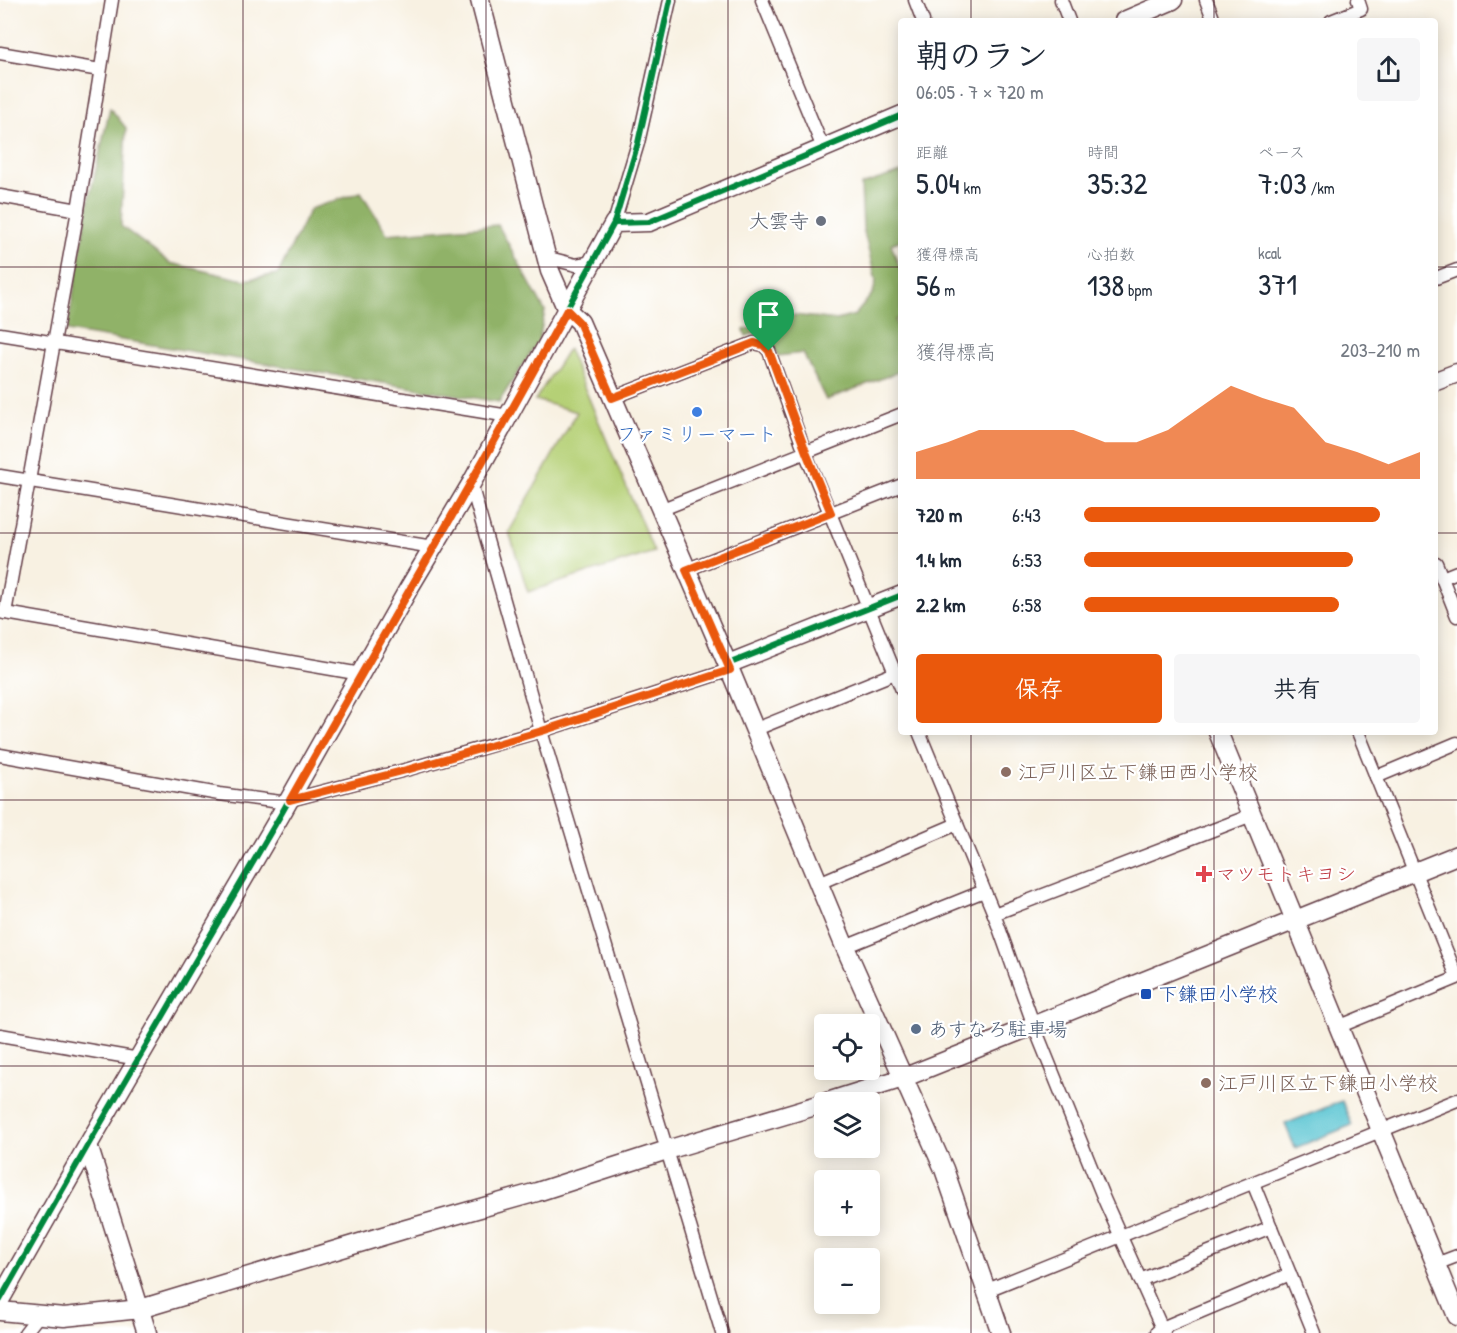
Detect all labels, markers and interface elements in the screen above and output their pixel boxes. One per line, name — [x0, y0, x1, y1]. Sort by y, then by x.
text: 朝のラン — [916, 33, 1048, 77]
button: share — [1357, 38, 1420, 101]
text: 06:05 · 7 × 720 m — [916, 78, 1044, 105]
text: 距離 — [916, 141, 948, 163]
text: 時間 — [1087, 141, 1119, 163]
text: ペース — [1258, 141, 1305, 163]
text: 5.04 — [916, 163, 960, 203]
text: 35:32 — [1087, 163, 1148, 203]
text: 7:03 — [1258, 163, 1307, 203]
text: km — [960, 177, 981, 199]
text: /km — [1307, 177, 1335, 199]
place label: 大雲寺 — [749, 207, 809, 234]
marker: 大雲寺 — [814, 214, 828, 228]
text: kcal — [1258, 242, 1281, 264]
text: 獲得標高 — [916, 243, 980, 265]
text: 心拍数 — [1087, 243, 1135, 265]
text: 371 — [1258, 264, 1297, 304]
text: 56 — [916, 265, 941, 305]
text: 138 — [1087, 265, 1124, 305]
text: m — [941, 279, 955, 301]
text: bpm — [1124, 279, 1152, 301]
pin — [743, 289, 794, 351]
icon: arrive — [752, 298, 785, 331]
text: 203–210 m — [1341, 336, 1420, 363]
text: 獲得標高 — [916, 338, 996, 365]
marker: ファミリーマート — [690, 405, 704, 419]
place label: ファミリーマート — [617, 420, 777, 447]
text: 720 m — [916, 501, 962, 528]
text: 6:43 — [1012, 501, 1041, 528]
text: 1.4 km — [916, 546, 962, 573]
text: 6:53 — [1012, 546, 1042, 573]
text: 2.2 km — [916, 591, 966, 618]
text: 6:58 — [1012, 591, 1042, 618]
button: 保存 — [916, 654, 1162, 723]
button: 共有 — [1174, 654, 1420, 723]
place label: 江戸川区立下鎌田西小学校 — [1018, 758, 1258, 785]
marker: 江戸川区立下鎌田西小学校 — [999, 765, 1013, 779]
place label: マツモトキヨシ — [1216, 860, 1356, 887]
marker: マツモトキヨシ — [1197, 867, 1211, 881]
place label: 下鎌田小学校 — [1158, 980, 1278, 1007]
marker: 下鎌田小学校 — [1139, 987, 1153, 1001]
map controls — [814, 1014, 880, 1314]
button: locate — [814, 1014, 880, 1080]
place label: あすなろ駐車場 — [928, 1015, 1068, 1042]
marker: あすなろ駐車場 — [909, 1022, 923, 1036]
place label: 江戸川区立下鎌田小学校 — [1218, 1069, 1438, 1096]
marker: 江戸川区立下鎌田小学校 — [1199, 1076, 1213, 1090]
button: layers — [814, 1092, 880, 1158]
button: + — [814, 1170, 880, 1236]
button: − — [814, 1248, 880, 1314]

